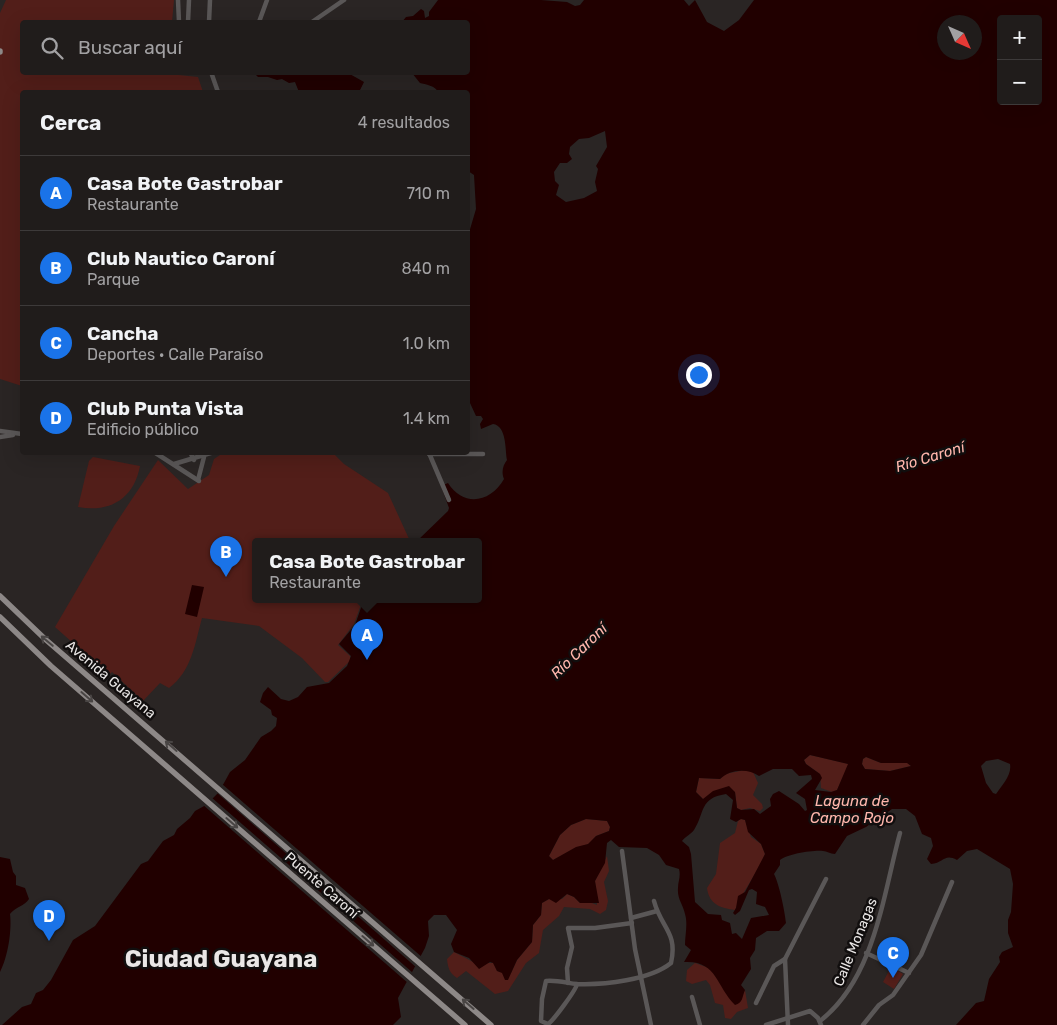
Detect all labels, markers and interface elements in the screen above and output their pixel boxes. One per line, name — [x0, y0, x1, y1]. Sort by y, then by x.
north arrow — [937, 15, 982, 60]
map controls — [997, 15, 1042, 105]
button: + — [997, 15, 1042, 60]
search box — [20, 20, 470, 75]
icon: search — [38, 34, 66, 62]
text: Buscar aquí — [78, 36, 182, 59]
button: − — [997, 60, 1042, 105]
text: Cerca — [40, 110, 101, 135]
text: 4 resultados — [358, 113, 450, 132]
text: Casa Bote Gastrobar — [87, 172, 283, 195]
text: A — [50, 184, 62, 203]
text: 710 m — [407, 184, 450, 203]
text: Restaurante — [87, 195, 179, 214]
text: Club Nautico Caroní — [87, 247, 275, 270]
text: B — [50, 259, 62, 278]
text: 840 m — [402, 259, 450, 278]
text: Parque — [87, 270, 140, 289]
text: Cancha — [87, 322, 159, 345]
text: C — [50, 334, 62, 353]
text: 1.0 km — [403, 334, 450, 353]
text: Deportes · Calle Paraíso — [87, 345, 263, 364]
your location — [686, 362, 712, 388]
text: Club Punta Vista — [87, 397, 244, 420]
text: D — [50, 409, 62, 428]
text: 1.4 km — [403, 409, 450, 428]
text: Edificio público — [87, 420, 199, 439]
water label: Río Caroní — [893, 437, 969, 476]
pin: B — [210, 536, 242, 577]
popup — [252, 538, 482, 603]
text: Casa Bote Gastrobar — [269, 550, 465, 573]
text: Restaurante — [269, 573, 361, 592]
water label: Río Caroní — [547, 618, 613, 682]
pin: A — [351, 619, 383, 660]
one-way arrow — [40, 635, 53, 646]
street label: Avenida Guayana — [62, 637, 159, 722]
one-way arrow — [81, 691, 94, 703]
one-way arrow — [164, 740, 177, 752]
water label: Laguna de Campo Rojo — [810, 792, 894, 827]
one-way arrow — [226, 817, 239, 829]
street label: Puente Caroní — [281, 849, 363, 923]
street label: Calle Monagas — [830, 896, 881, 989]
pin: D — [33, 900, 65, 941]
one-way arrow — [362, 936, 375, 947]
pin: C — [877, 937, 909, 978]
district label: Ciudad Guayana — [125, 945, 317, 973]
one-way arrow — [461, 999, 474, 1010]

